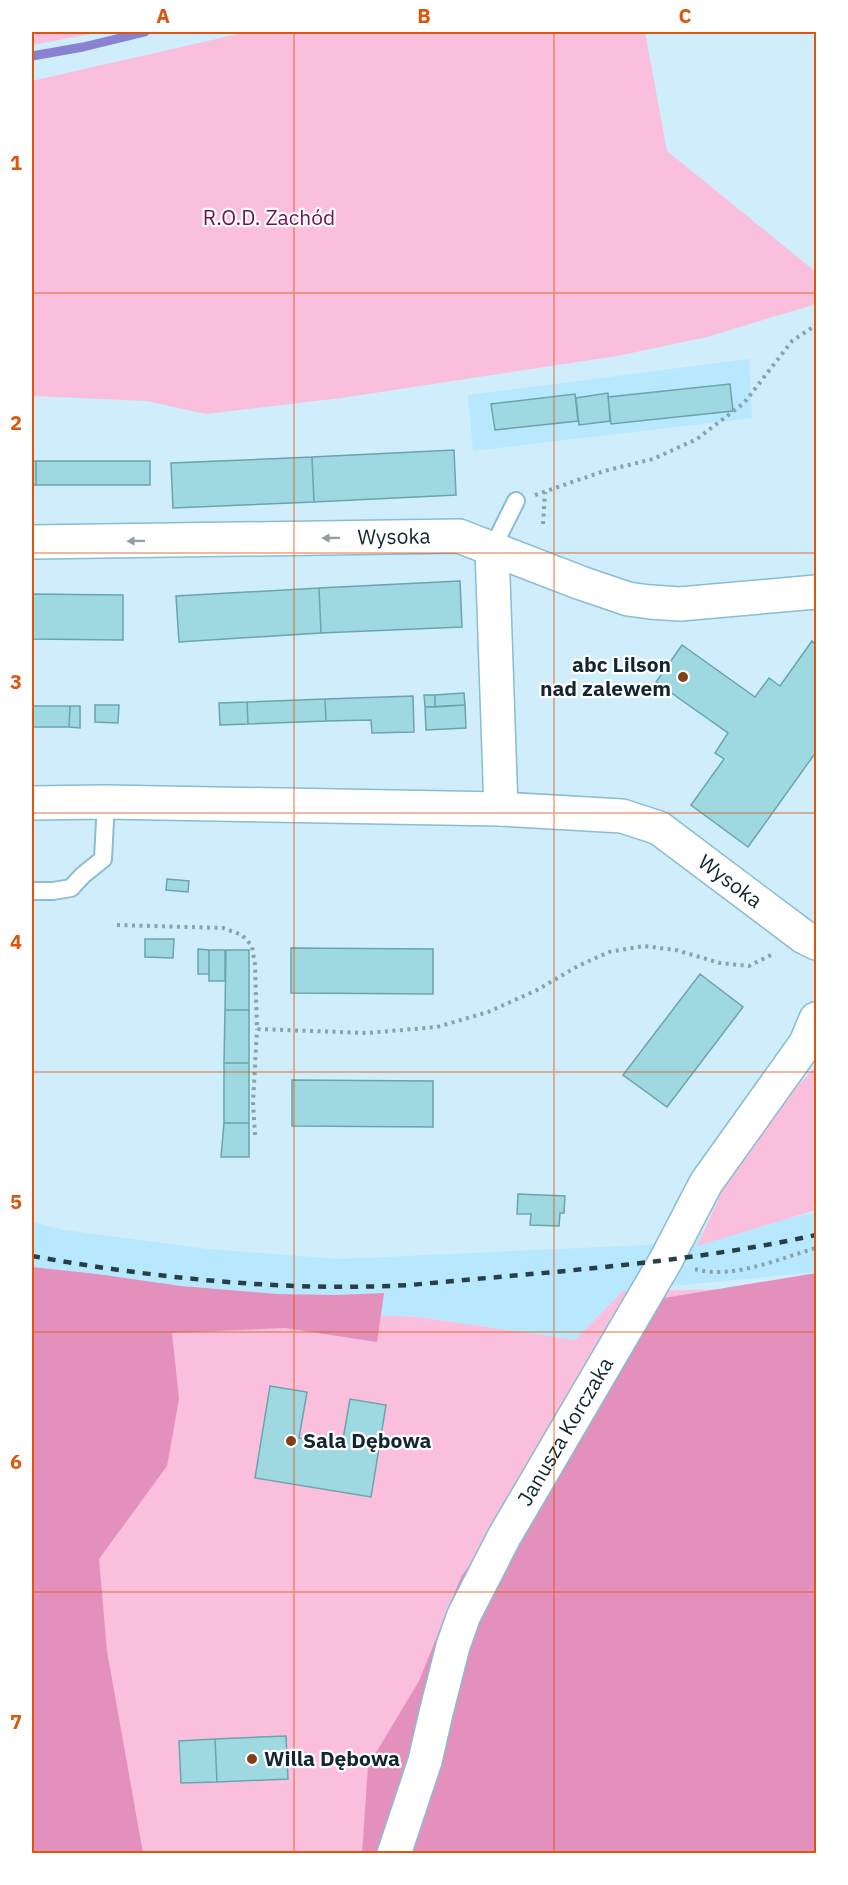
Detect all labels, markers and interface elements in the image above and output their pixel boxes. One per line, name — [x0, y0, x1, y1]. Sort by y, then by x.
text: A — [156, 2, 170, 29]
text: B — [417, 2, 431, 29]
text: C — [678, 2, 692, 29]
text: 1 — [10, 149, 22, 176]
park label: R.O.D. Zachód — [203, 203, 335, 231]
text: 2 — [10, 409, 22, 436]
street label: Wysoka — [357, 521, 431, 550]
one-way arrow — [322, 533, 341, 543]
one-way arrow — [127, 536, 146, 545]
place label: abc Lilson nad zalewem — [540, 650, 671, 702]
text: 3 — [10, 668, 22, 695]
marker: abc Lilson nad zalewem — [676, 670, 690, 684]
street label: Wysoka — [693, 847, 768, 914]
text: 4 — [10, 928, 22, 955]
text: 5 — [10, 1188, 22, 1215]
street label: Janusza Korczaka — [510, 1352, 619, 1511]
place label: Sala Dębowa — [303, 1426, 432, 1454]
marker: Sala Dębowa — [284, 1434, 298, 1448]
text: 6 — [10, 1448, 22, 1475]
text: 7 — [10, 1708, 22, 1735]
place label: Willa Dębowa — [264, 1744, 400, 1772]
marker: Willa Dębowa — [245, 1752, 259, 1766]

